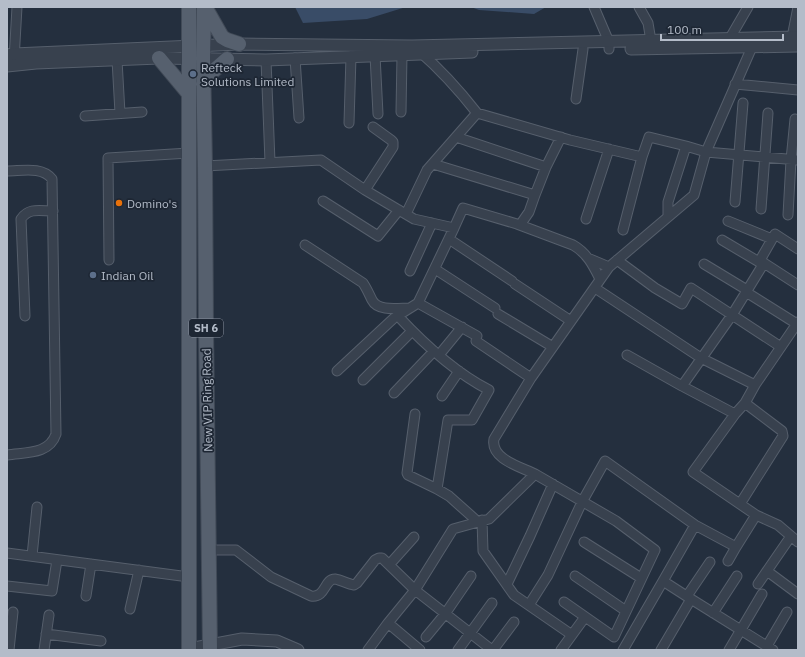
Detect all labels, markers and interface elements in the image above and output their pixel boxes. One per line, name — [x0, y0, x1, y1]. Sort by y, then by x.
scale bar — [661, 16, 783, 42]
text: 100 m — [667, 22, 702, 37]
place label: Refteck Solutions Limited — [201, 60, 294, 89]
marker: Refteck Solutions Limited — [188, 69, 198, 79]
place label: Domino's — [127, 196, 177, 211]
marker: Domino's — [114, 198, 124, 208]
place label: Indian Oil — [101, 268, 153, 283]
marker: Indian Oil — [88, 270, 98, 280]
road number: SH 6 — [189, 319, 223, 337]
street label: New VIP Ring Road — [199, 348, 215, 452]

